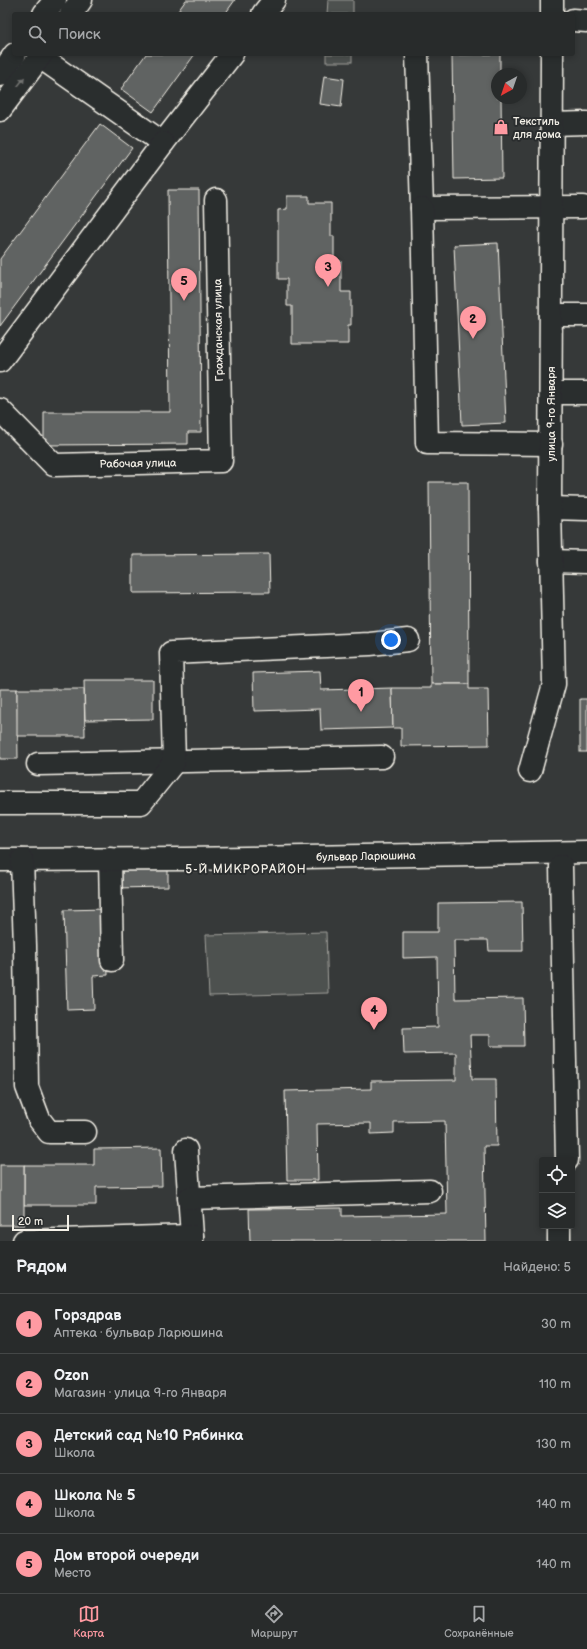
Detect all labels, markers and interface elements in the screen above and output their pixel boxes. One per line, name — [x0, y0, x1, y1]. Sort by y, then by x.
search box — [12, 12, 575, 56]
icon: search — [26, 23, 48, 45]
text: Поиск — [58, 25, 101, 44]
north arrow — [491, 68, 527, 104]
one-way arrow — [17, 76, 25, 87]
place label: Текстиль для дома — [513, 115, 562, 141]
shop icon: Текстиль для дома — [492, 118, 510, 136]
pin: 3 — [315, 254, 341, 287]
pin: 5 — [171, 268, 197, 301]
street label: Гражданская улица — [211, 278, 226, 382]
pin: 2 — [460, 306, 486, 339]
street label: улица 9-го Января — [545, 366, 558, 462]
street label: Рабочая улица — [99, 456, 177, 471]
your location — [381, 630, 401, 650]
pin: 1 — [348, 679, 374, 712]
street label: бульвар Ларюшина — [316, 849, 416, 864]
district label: 5-Й МИКРОРАЙОН — [185, 862, 307, 877]
pin: 4 — [361, 997, 387, 1030]
map controls — [539, 1157, 575, 1229]
button: locate — [539, 1157, 575, 1193]
button: layers — [539, 1193, 575, 1229]
scale bar — [12, 1213, 69, 1232]
text: 20 m — [18, 1215, 43, 1228]
text: Рядом — [16, 1257, 67, 1277]
text: Найдено: 5 — [503, 1259, 571, 1275]
text: Горздрав — [54, 1306, 121, 1325]
text: 1 — [26, 1316, 32, 1332]
text: 30 m — [541, 1316, 571, 1332]
text: Аптека · бульвар Ларюшина — [54, 1325, 223, 1341]
text: Ozon — [54, 1366, 89, 1385]
text: 2 — [25, 1376, 33, 1392]
text: 110 m — [539, 1376, 571, 1392]
text: Магазин · улица 9-го Января — [54, 1385, 227, 1401]
text: Детский сад №10 Рябинка — [54, 1426, 243, 1445]
text: 3 — [25, 1436, 33, 1452]
text: 130 m — [536, 1436, 571, 1452]
text: Школа — [54, 1445, 95, 1461]
text: Школа № 5 — [54, 1486, 135, 1505]
text: 4 — [25, 1496, 33, 1512]
text: 140 m — [536, 1496, 571, 1512]
text: Школа — [54, 1505, 95, 1521]
text: Дом второй очереди — [54, 1546, 199, 1565]
text: 5 — [25, 1556, 33, 1572]
text: 140 m — [536, 1556, 571, 1572]
text: Место — [54, 1565, 91, 1581]
tab: Карта — [73, 1603, 104, 1640]
tab: Маршрут — [251, 1603, 298, 1640]
tab: Сохранённые — [444, 1603, 514, 1640]

